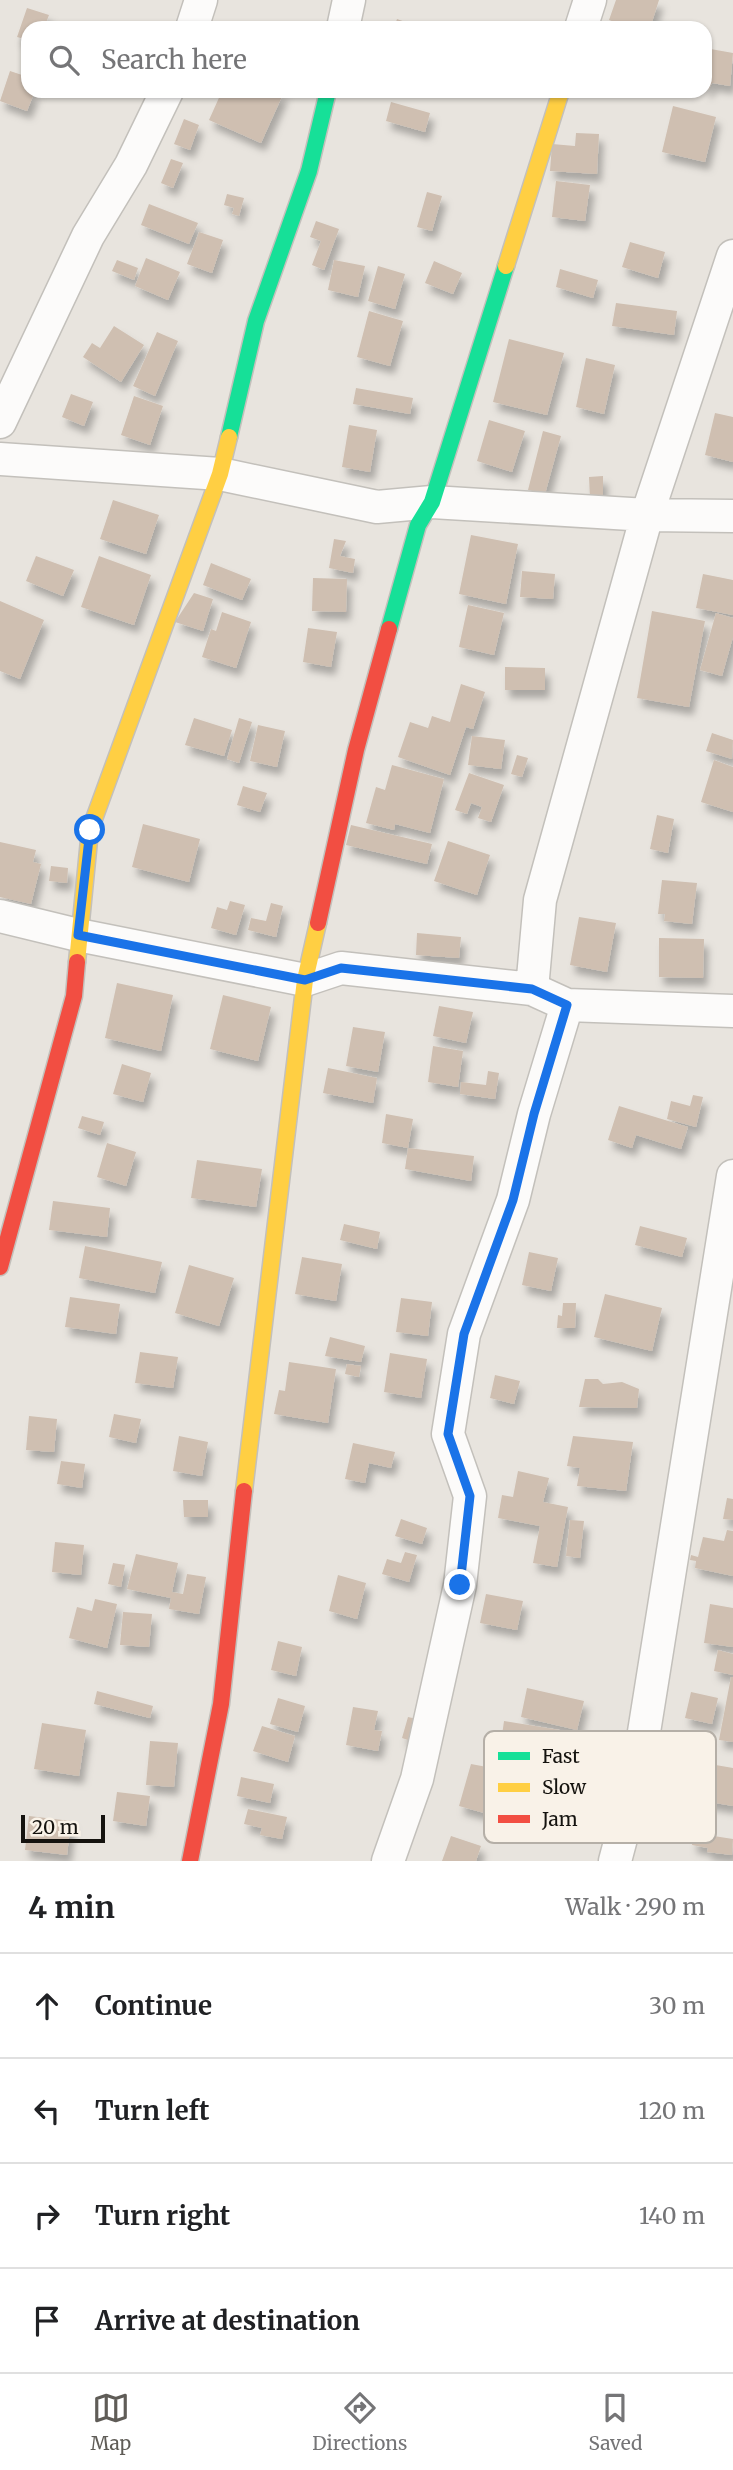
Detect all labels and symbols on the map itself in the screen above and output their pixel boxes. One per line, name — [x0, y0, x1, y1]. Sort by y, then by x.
route start — [74, 814, 105, 845]
route end — [444, 1569, 475, 1600]
legend — [484, 1731, 716, 1843]
text: Fast — [542, 1744, 580, 1768]
text: Slow — [542, 1775, 587, 1799]
text: Jam — [541, 1807, 578, 1831]
scale bar — [21, 1812, 105, 1844]

